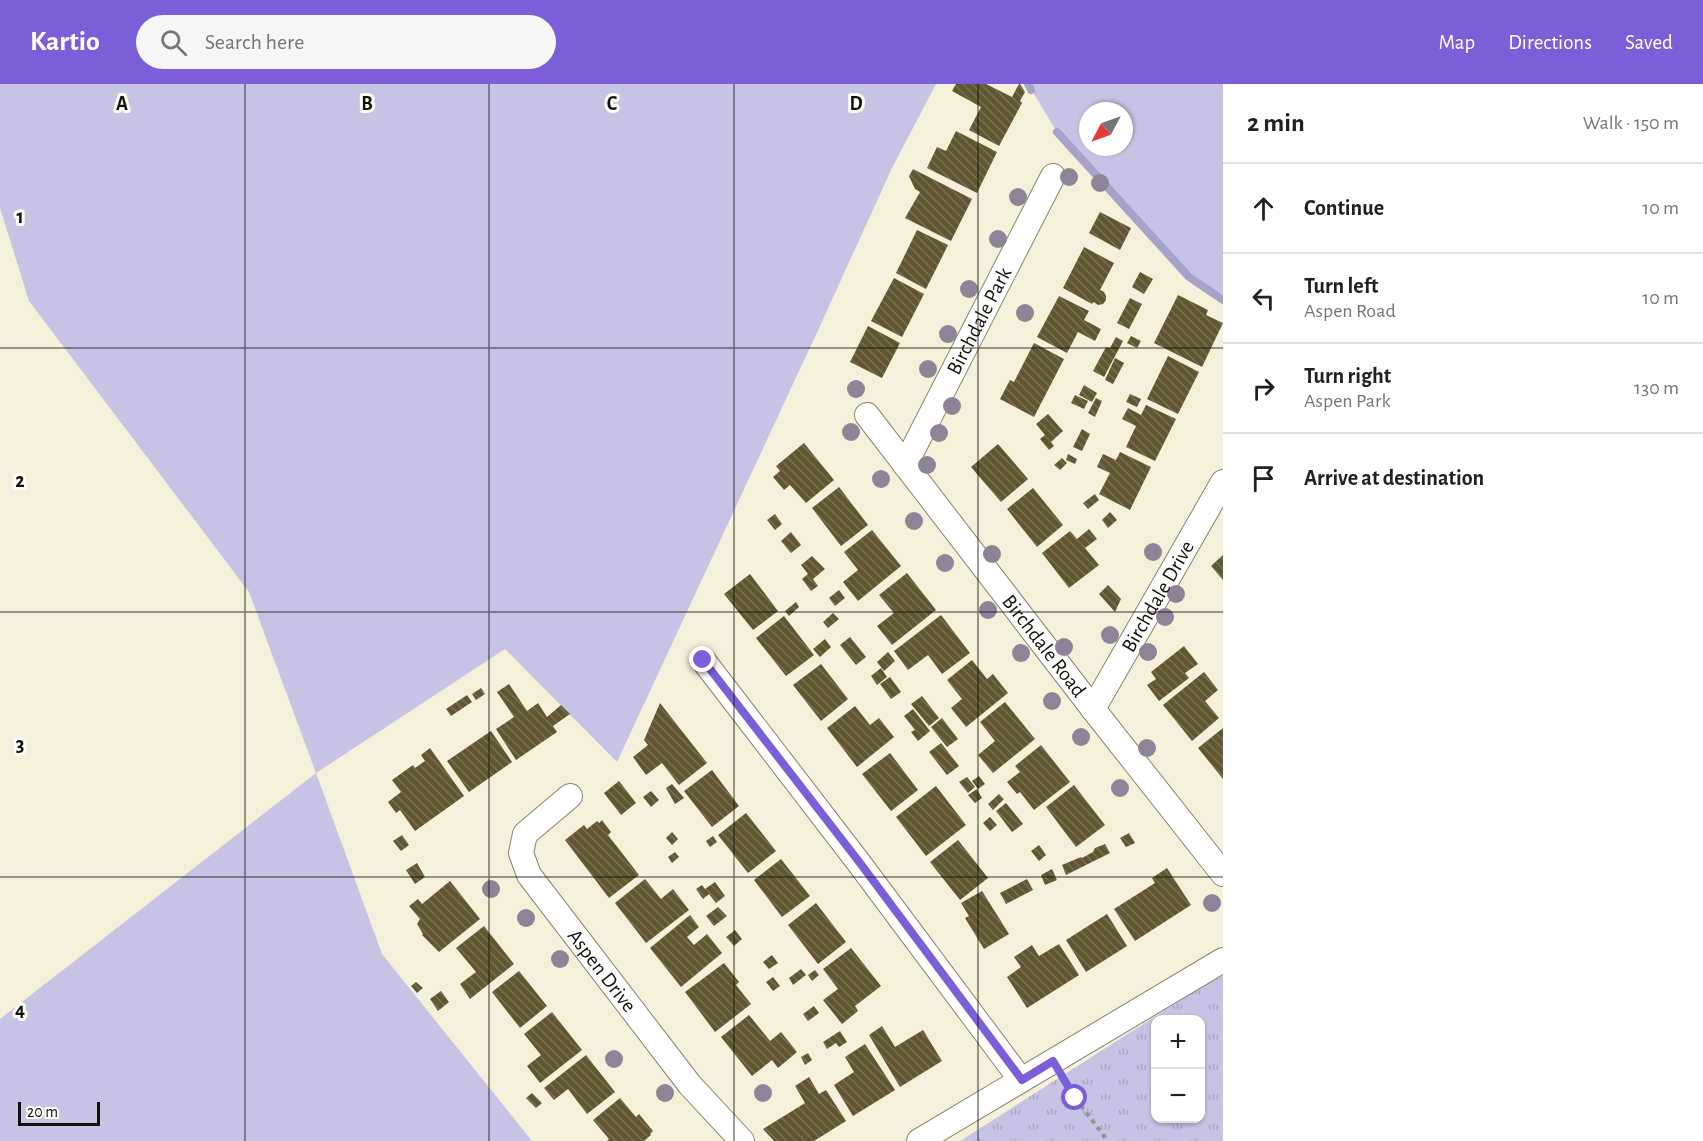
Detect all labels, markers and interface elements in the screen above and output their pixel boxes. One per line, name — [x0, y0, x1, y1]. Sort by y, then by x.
search box — [136, 15, 556, 69]
icon: search — [157, 26, 190, 59]
text: Kartio — [30, 28, 100, 56]
text: Search here — [205, 31, 304, 53]
text: Map — [1439, 32, 1475, 53]
text: Directions — [1508, 32, 1592, 53]
text: Saved — [1625, 32, 1673, 53]
text: A — [116, 94, 128, 114]
text: B — [361, 94, 373, 114]
text: C — [607, 94, 618, 114]
text: D — [849, 94, 863, 114]
north arrow — [1079, 102, 1133, 156]
text: 2 min — [1247, 110, 1305, 136]
text: Walk · 150 m — [1583, 113, 1679, 133]
icon: ahead — [1247, 192, 1280, 225]
text: Continue — [1304, 197, 1384, 219]
text: 10 m — [1642, 198, 1679, 218]
text: 1 — [16, 207, 24, 227]
street label: Birchdale Park — [943, 263, 1015, 378]
text: Turn left — [1304, 275, 1378, 297]
icon: left — [1247, 282, 1280, 315]
text: 10 m — [1642, 288, 1679, 308]
text: Aspen Road — [1304, 301, 1396, 321]
text: Turn right — [1304, 365, 1391, 387]
icon: right — [1247, 372, 1280, 405]
text: 130 m — [1634, 378, 1679, 398]
text: Aspen Park — [1304, 391, 1391, 411]
icon: arrive — [1247, 462, 1280, 495]
text: Arrive at destination — [1304, 467, 1484, 489]
text: 2 — [15, 471, 25, 491]
street label: Birchdale Drive — [1117, 537, 1198, 656]
street label: Birchdale Road — [999, 591, 1090, 701]
route end — [689, 646, 715, 672]
text: 3 — [16, 735, 24, 755]
street label: Aspen Drive — [564, 925, 640, 1016]
text: 4 — [15, 1000, 25, 1020]
map controls — [1151, 1015, 1205, 1123]
button: + — [1151, 1015, 1205, 1069]
button: − — [1151, 1069, 1205, 1123]
route start — [1061, 1084, 1087, 1110]
scale bar — [18, 1099, 100, 1126]
text: 20 m — [27, 1104, 58, 1120]

